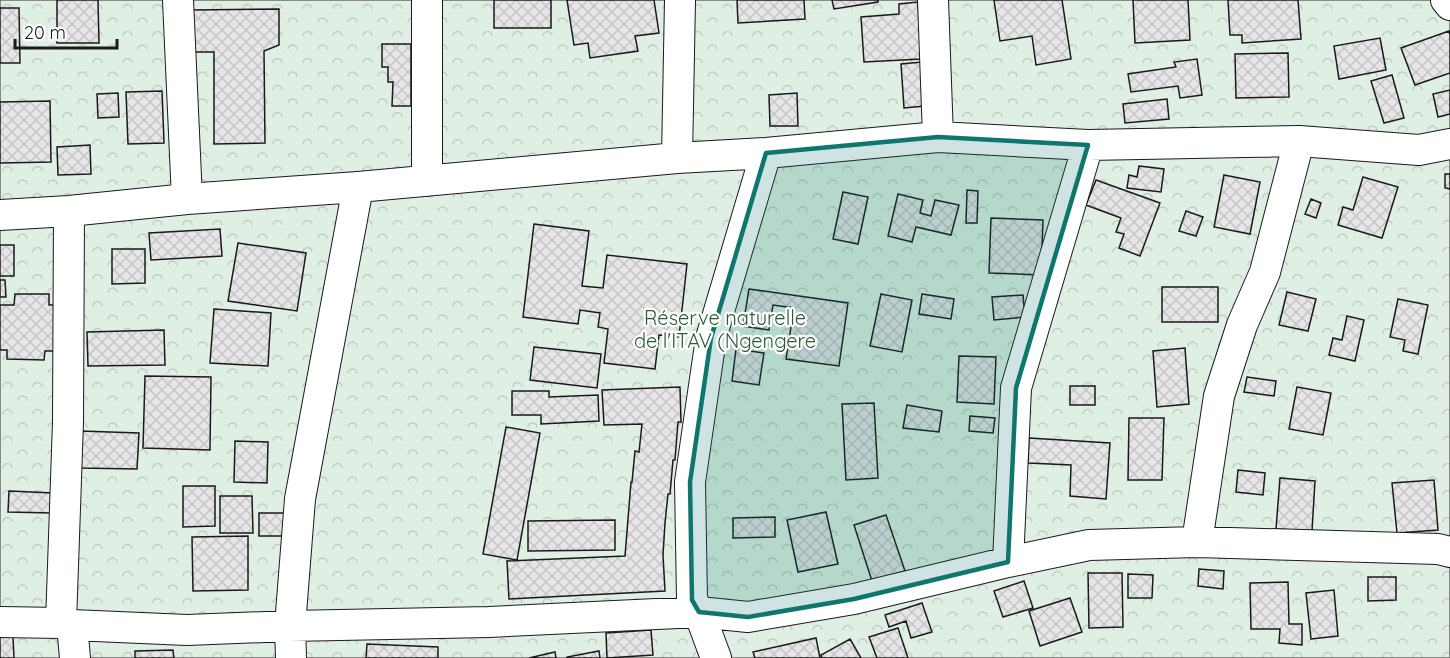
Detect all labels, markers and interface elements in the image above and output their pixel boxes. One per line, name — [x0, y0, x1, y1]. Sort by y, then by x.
scale bar — [15, 12, 117, 50]
text: 20 m — [24, 21, 66, 44]
park label: Réserve naturelle de l'ITAV (Ngengere — [634, 305, 816, 353]

